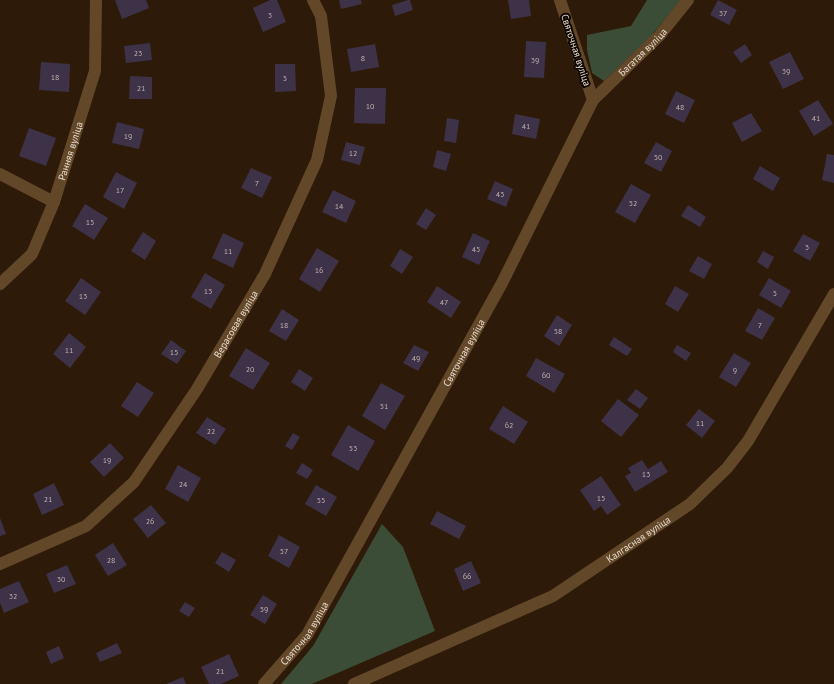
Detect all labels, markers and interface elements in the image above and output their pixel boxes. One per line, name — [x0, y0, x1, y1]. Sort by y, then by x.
house number: 37 — [719, 8, 727, 18]
house number: 3 — [268, 10, 272, 20]
street label: Святочная вуліца — [558, 12, 594, 88]
street label: Багатая вуліца — [615, 25, 670, 79]
house number: 23 — [134, 48, 142, 58]
house number: 8 — [361, 53, 365, 63]
house number: 39 — [531, 55, 539, 65]
house number: 39 — [782, 66, 790, 76]
house number: 18 — [51, 72, 59, 82]
house number: 5 — [283, 73, 287, 83]
house number: 21 — [137, 83, 145, 93]
house number: 10 — [366, 101, 375, 111]
house number: 48 — [676, 102, 684, 112]
house number: 41 — [812, 113, 820, 123]
street label: Ранняя вуліца — [55, 120, 85, 182]
house number: 41 — [522, 121, 530, 131]
house number: 19 — [124, 131, 132, 141]
house number: 12 — [349, 148, 357, 158]
house number: 50 — [654, 152, 663, 162]
house number: 7 — [255, 178, 259, 188]
house number: 17 — [116, 185, 124, 195]
house number: 43 — [496, 189, 504, 199]
house number: 52 — [629, 198, 637, 208]
house number: 14 — [335, 201, 344, 211]
house number: 15 — [86, 217, 94, 227]
house number: 3 — [805, 242, 809, 252]
house number: 45 — [472, 244, 480, 254]
house number: 11 — [224, 246, 232, 256]
house number: 16 — [315, 265, 323, 275]
house number: 13 — [204, 286, 212, 296]
street label: Верасовая вуліца — [210, 288, 260, 360]
house number: 5 — [773, 288, 777, 298]
house number: 13 — [79, 291, 87, 301]
house number: 47 — [440, 297, 448, 307]
street label: Святочная вуліца — [440, 317, 487, 389]
house number: 18 — [280, 320, 288, 330]
house number: 7 — [758, 320, 762, 330]
house number: 58 — [554, 326, 562, 336]
house number: 11 — [65, 345, 73, 355]
house number: 15 — [170, 347, 178, 357]
house number: 49 — [412, 353, 420, 363]
house number: 20 — [246, 364, 255, 374]
house number: 9 — [733, 365, 737, 375]
house number: 60 — [542, 370, 551, 380]
house number: 51 — [380, 401, 388, 411]
house number: 11 — [696, 418, 704, 428]
house number: 62 — [505, 420, 513, 430]
house number: 22 — [207, 426, 215, 436]
house number: 53 — [349, 443, 357, 453]
house number: 19 — [103, 455, 111, 465]
house number: 13 — [642, 469, 650, 479]
house number: 24 — [179, 479, 188, 489]
house number: 15 — [597, 493, 605, 503]
house number: 21 — [44, 494, 52, 504]
house number: 55 — [317, 495, 325, 505]
street label: Калгасная вуліца — [603, 513, 673, 565]
house number: 26 — [146, 516, 154, 526]
house number: 57 — [280, 546, 288, 556]
house number: 28 — [107, 555, 115, 565]
house number: 66 — [463, 571, 471, 581]
house number: 30 — [57, 574, 66, 584]
house number: 32 — [9, 591, 17, 601]
street label: Святочная вуліца — [277, 599, 331, 668]
house number: 59 — [260, 604, 268, 614]
house number: 21 — [216, 666, 224, 676]

